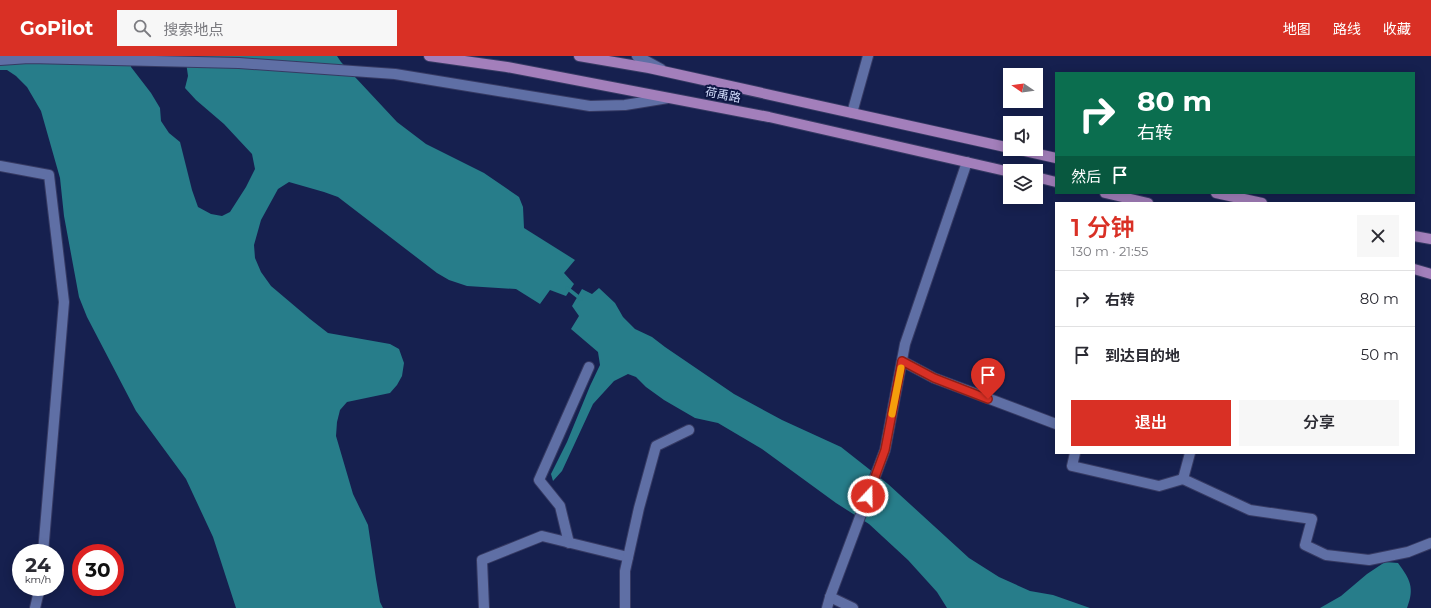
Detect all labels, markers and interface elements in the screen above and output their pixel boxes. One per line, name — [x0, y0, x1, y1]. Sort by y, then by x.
search box — [117, 10, 397, 46]
text: GoPilot — [20, 17, 93, 40]
icon: search — [131, 17, 153, 39]
text: 搜索地点 — [163, 20, 223, 39]
text: 地图 — [1283, 20, 1311, 38]
text: 路线 — [1333, 20, 1361, 38]
text: 收藏 — [1383, 20, 1411, 38]
north arrow — [1003, 68, 1043, 108]
map controls — [1003, 68, 1043, 204]
street label: 荷禹路 — [704, 84, 742, 105]
text: 80 m — [1137, 84, 1212, 118]
icon: right — [1071, 88, 1123, 140]
button: sound — [1003, 116, 1043, 156]
text: 右转 — [1137, 122, 1173, 144]
button: layers — [1003, 164, 1043, 204]
icon: arrive — [1109, 164, 1131, 186]
text: 然后 — [1071, 167, 1101, 186]
text: 1 分钟 — [1071, 213, 1135, 242]
button: close — [1357, 215, 1399, 257]
text: 130 m · 21:55 — [1071, 243, 1148, 259]
icon: right — [1071, 288, 1093, 310]
text: 80 m — [1360, 289, 1399, 308]
text: 右转 — [1105, 290, 1135, 309]
icon: arrive — [1071, 344, 1093, 366]
text: 50 m — [1361, 345, 1399, 364]
text: 到达目的地 — [1105, 346, 1180, 365]
pin — [971, 358, 1005, 399]
icon: arrive — [977, 364, 999, 386]
button: 退出 — [1071, 400, 1231, 446]
button: 分享 — [1239, 400, 1399, 446]
position arrow — [847, 475, 889, 517]
speed limit sign: 30 — [72, 544, 124, 596]
text: 24 — [25, 553, 51, 577]
text: km/h — [25, 573, 51, 586]

